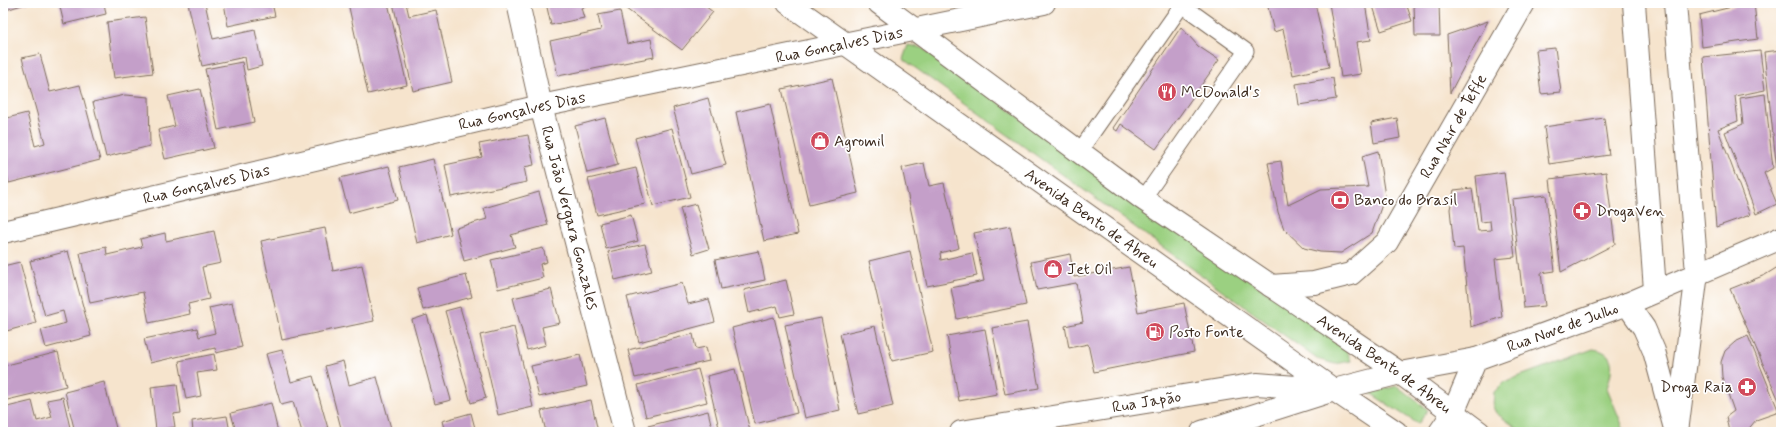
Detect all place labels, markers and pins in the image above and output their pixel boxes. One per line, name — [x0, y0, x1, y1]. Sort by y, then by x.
restaurant icon: McDonald's — [1156, 81, 1178, 103]
place label: McDonald's — [1181, 82, 1260, 103]
shop icon: Agromil — [809, 130, 831, 152]
place label: Agromil — [834, 131, 885, 152]
bank icon: Banco do Brasil — [1329, 189, 1351, 211]
place label: Banco do Brasil — [1354, 190, 1457, 211]
pharmacy icon: DrogaVen — [1571, 200, 1593, 222]
place label: DrogaVen — [1596, 201, 1665, 222]
shop icon: Jet Oil — [1042, 258, 1064, 280]
place label: Jet Oil — [1067, 259, 1112, 280]
fuel station icon: Posto Fonte — [1144, 321, 1166, 343]
place label: Posto Fonte — [1169, 322, 1244, 343]
pharmacy icon: Droga Raia — [1736, 376, 1758, 398]
place label: Droga Raia — [1660, 377, 1733, 398]

